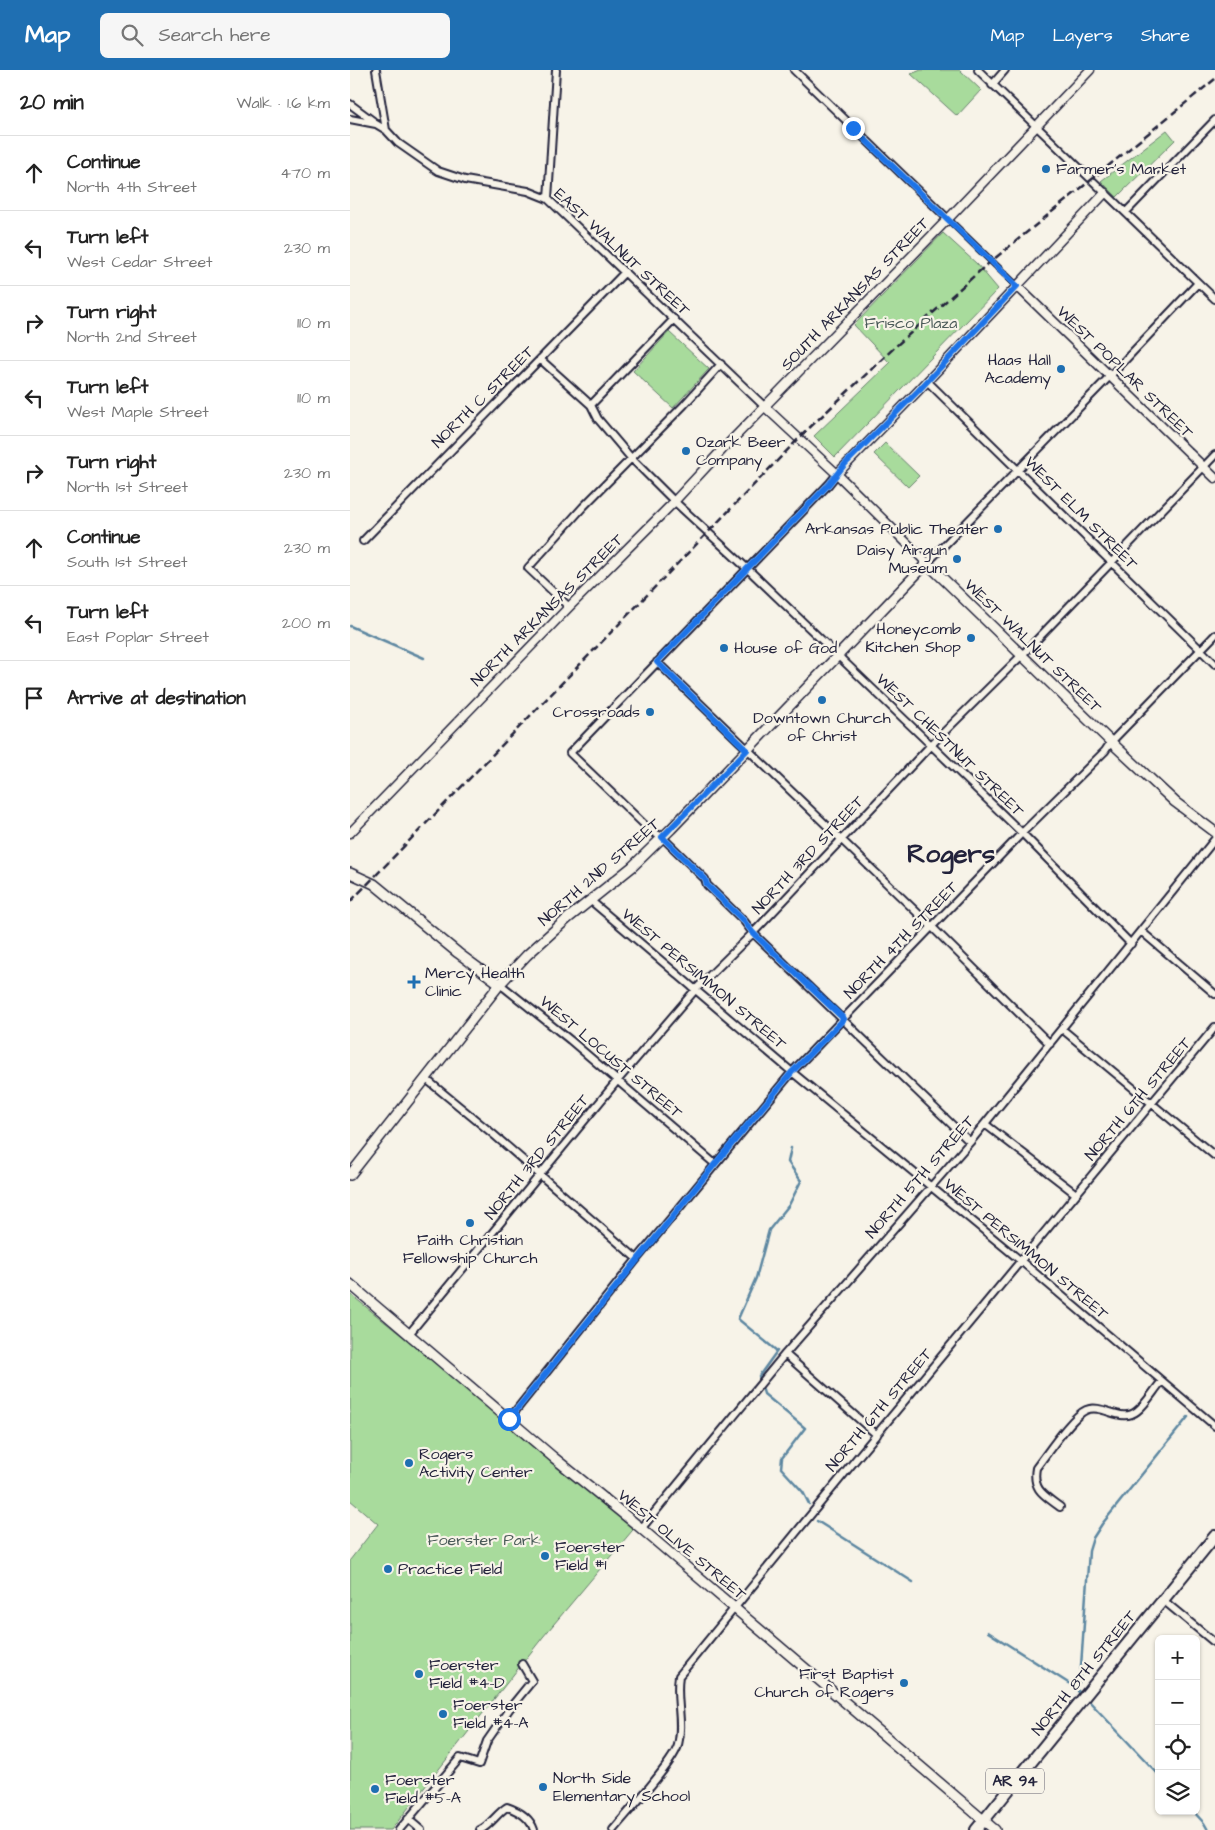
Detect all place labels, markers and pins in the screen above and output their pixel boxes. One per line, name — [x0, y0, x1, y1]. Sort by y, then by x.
place label: Farmer's Market — [1056, 158, 1187, 180]
marker: Farmer's Market — [1040, 163, 1052, 175]
place label: Haas Hall Academy — [984, 349, 1051, 390]
marker: Haas Hall Academy — [1055, 363, 1067, 375]
place label: Ozark Beer Company — [696, 431, 786, 472]
marker: Ozark Beer Company — [680, 445, 692, 457]
place label: Arkansas Public Theater — [805, 518, 988, 540]
marker: Arkansas Public Theater — [992, 523, 1004, 535]
place label: Daisy Airgun Museum — [857, 539, 948, 579]
marker: Daisy Airgun Museum — [951, 553, 963, 565]
place label: Honeycomb Kitchen Shop — [865, 618, 961, 658]
marker: Honeycomb Kitchen Shop — [965, 632, 977, 644]
place label: House of God — [734, 637, 837, 659]
marker: House of God — [718, 642, 730, 654]
marker: Downtown Church of Christ — [816, 694, 828, 706]
place label: Crossroads — [553, 701, 640, 723]
marker: Crossroads — [644, 706, 656, 718]
place label: Downtown Church of Christ — [753, 707, 891, 747]
place label: Mercy Health Clinic — [425, 962, 525, 1002]
marker: Mercy Health Clinic — [407, 975, 421, 989]
marker: Faith Christian Fellowship Church — [464, 1217, 476, 1229]
place label: Faith Christian Fellowship Church — [403, 1229, 537, 1269]
place label: Rogers Activity Center — [419, 1443, 533, 1484]
marker: Rogers Activity Center — [403, 1457, 415, 1469]
place label: Foerster Field #1 — [555, 1536, 625, 1576]
marker: Foerster Field #1 — [539, 1550, 551, 1562]
place label: Practice Field — [398, 1558, 502, 1580]
marker: Practice Field — [382, 1563, 394, 1575]
place label: Foerster Field #4-D — [429, 1654, 505, 1694]
place label: First Baptist Church of Rogers — [754, 1663, 895, 1704]
marker: Foerster Field #4-D — [413, 1668, 425, 1680]
marker: First Baptist Church of Rogers — [898, 1677, 910, 1689]
place label: Foerster Field #4-A — [453, 1694, 529, 1734]
marker: Foerster Field #4-A — [437, 1708, 449, 1720]
place label: North Side Elementary School — [553, 1767, 690, 1808]
place label: Foerster Field #5-A — [385, 1769, 461, 1809]
marker: North Side Elementary School — [537, 1781, 549, 1793]
marker: Foerster Field #5-A — [369, 1783, 381, 1795]

